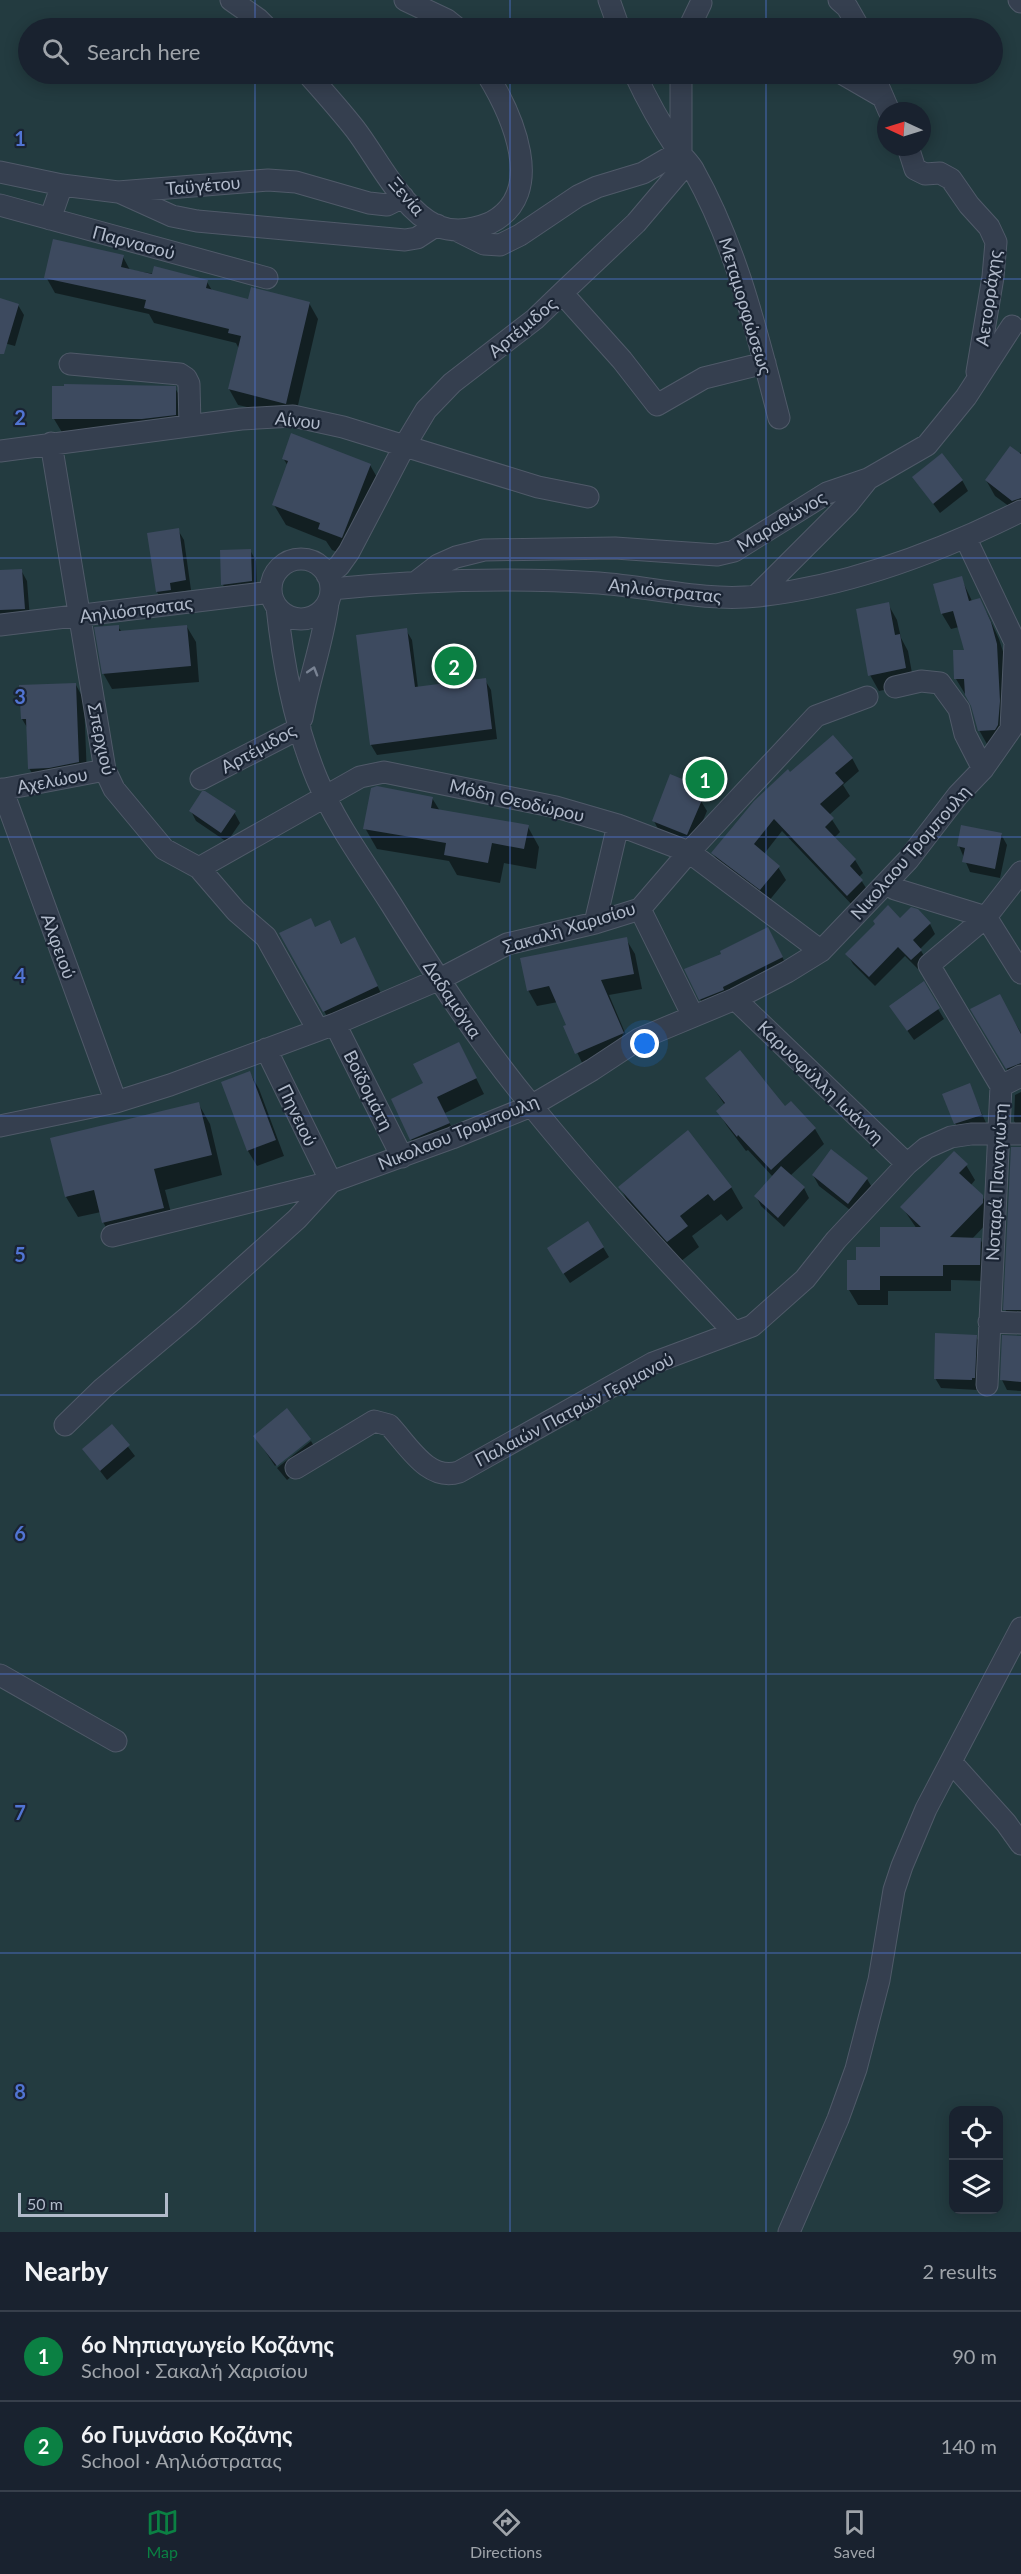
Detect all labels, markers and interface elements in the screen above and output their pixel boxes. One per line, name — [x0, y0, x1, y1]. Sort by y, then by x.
search box — [18, 18, 1003, 84]
icon: search — [39, 35, 72, 68]
text: Search here — [87, 38, 200, 65]
north arrow — [877, 102, 931, 156]
text: 1 — [14, 126, 26, 150]
street label: Ταϋγέτου — [165, 171, 241, 199]
street label: Ξενία — [384, 172, 430, 220]
street label: Παρνασού — [90, 220, 178, 264]
street label: Μεταμορφώσεως — [715, 235, 777, 378]
street label: Αετορράχης — [970, 248, 1006, 347]
street label: Αρτέμιδος — [483, 292, 561, 362]
text: 2 — [14, 405, 26, 429]
street label: Αίνου — [274, 407, 322, 433]
street label: Μαραθώνος — [733, 486, 830, 556]
street label: Αηλιόστρατας — [607, 573, 723, 607]
street label: Αηλιόστρατας — [78, 591, 194, 627]
pin: 2 — [434, 644, 474, 688]
one-way arrow — [306, 666, 318, 676]
text: 3 — [14, 684, 26, 708]
street label: Σπερχιού — [84, 701, 120, 777]
street label: Αρτέμιδος — [217, 718, 300, 778]
pin: 1 — [686, 756, 724, 802]
street label: Αχελώου — [15, 762, 89, 798]
street label: Μόδη Θεοδώρου — [447, 774, 587, 826]
street label: Νικολαου Τρομπουλη — [846, 780, 974, 924]
street label: Σακαλή Χαρισίου — [500, 896, 638, 958]
street label: Αλφειού — [37, 910, 81, 982]
street label: Δαδαμόγια — [419, 956, 487, 1042]
text: 4 — [14, 963, 26, 987]
street label: Καρυοφύλλη Ιωάννη — [753, 1016, 889, 1148]
your location — [630, 1029, 659, 1058]
street label: Βοϊδομάτη — [340, 1046, 398, 1134]
street label: Πηνειού — [274, 1080, 322, 1150]
street label: Νικολαου Τρομπουλη — [374, 1090, 542, 1174]
street label: Νοταρά Παναγιώτη — [981, 1103, 1011, 1261]
text: 5 — [14, 1242, 26, 1266]
street label: Παλαιών Πατρών Γερμανού — [471, 1347, 677, 1471]
text: 6 — [14, 1521, 26, 1545]
text: 7 — [14, 1800, 26, 1824]
text: 8 — [14, 2079, 26, 2103]
map controls — [949, 2106, 1003, 2214]
button: locate — [949, 2106, 1003, 2160]
button: layers — [949, 2160, 1003, 2214]
scale bar — [18, 2190, 168, 2218]
text: 50 m — [27, 2194, 63, 2213]
text: Nearby — [24, 2255, 109, 2287]
text: 2 results — [922, 2259, 997, 2283]
text: 6ο Νηπιαγωγείο Κοζάνης — [81, 2331, 334, 2358]
text: 1 — [38, 2344, 49, 2368]
text: 90 m — [952, 2344, 997, 2368]
text: School · Σακαλή Χαρισίου — [81, 2358, 308, 2382]
text: 6ο Γυμνάσιο Κοζάνης — [81, 2421, 292, 2448]
text: 2 — [38, 2434, 49, 2458]
text: 140 m — [941, 2434, 997, 2458]
text: School · Αηλιόστρατας — [81, 2448, 282, 2472]
tab: Map — [146, 2506, 179, 2561]
tab: Directions — [470, 2506, 542, 2561]
tab: Saved — [834, 2506, 875, 2561]

